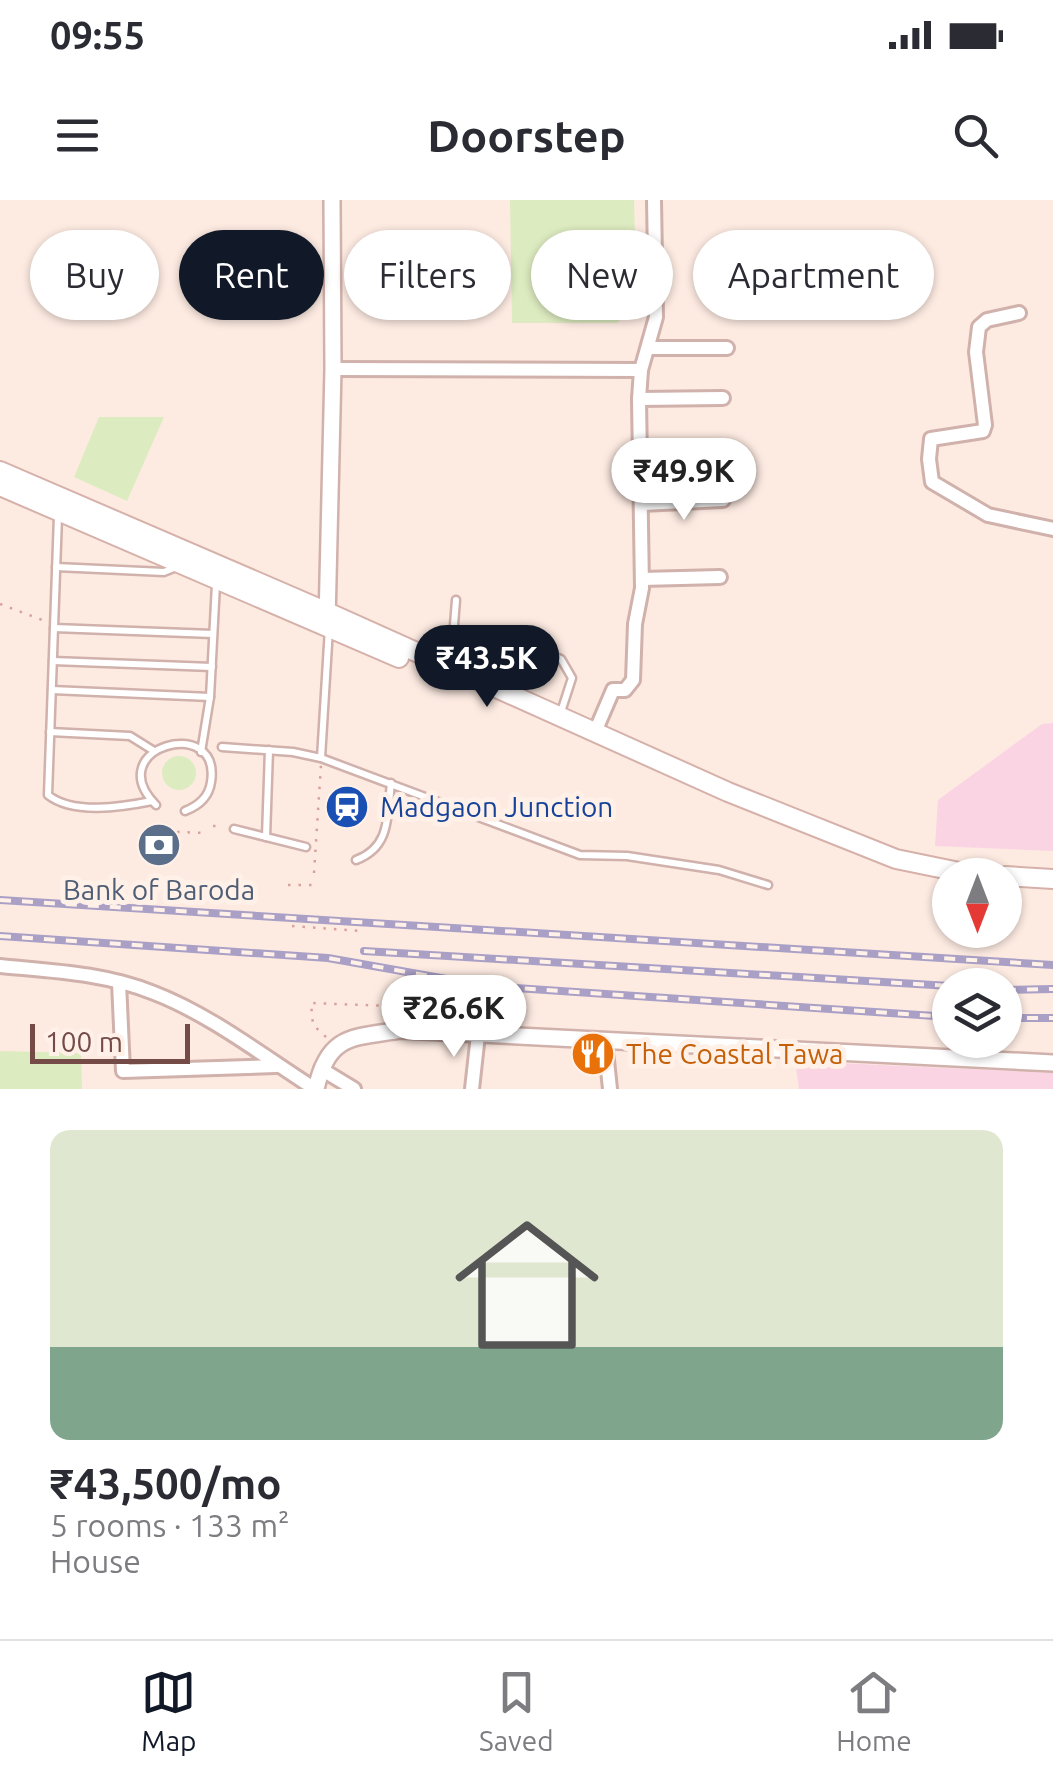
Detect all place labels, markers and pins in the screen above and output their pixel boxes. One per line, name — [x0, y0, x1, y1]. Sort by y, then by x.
pin: ₹49.9K — [603, 438, 765, 523]
pin: ₹43.5K — [406, 625, 568, 710]
station icon: Madgaon Junction — [324, 784, 370, 830]
place label: Madgaon Junction — [380, 791, 613, 822]
bank icon: Bank of Baroda — [136, 822, 182, 868]
place label: Bank of Baroda — [63, 874, 255, 905]
pin: ₹26.6K — [373, 975, 535, 1060]
restaurant icon: The Coastal Tawa — [570, 1031, 616, 1077]
place label: The Coastal Tawa — [626, 1038, 844, 1069]

